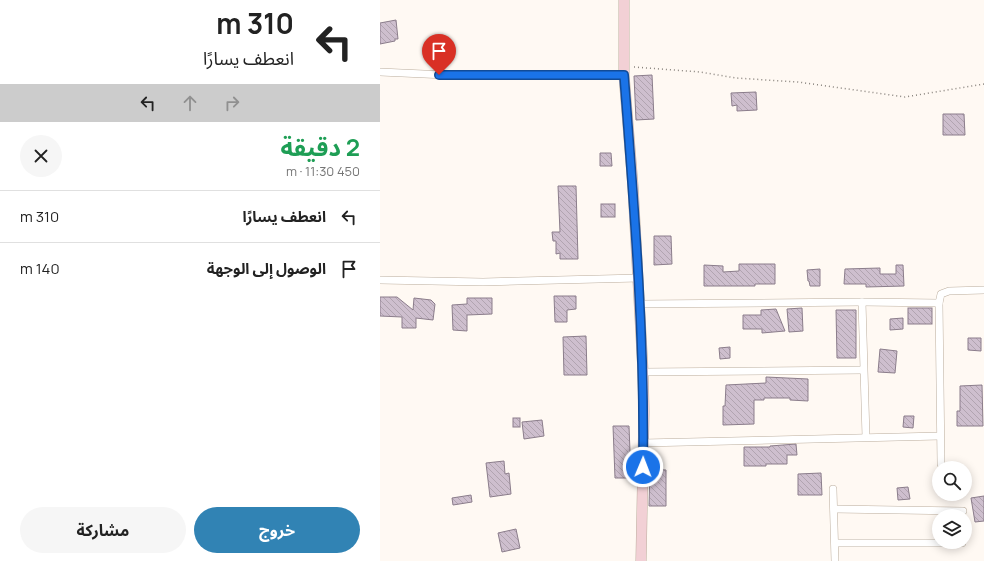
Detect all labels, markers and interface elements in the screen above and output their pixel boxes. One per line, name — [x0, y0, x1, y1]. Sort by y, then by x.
text: 310 m — [216, 4, 294, 42]
icon: left — [308, 16, 360, 68]
pin — [422, 34, 456, 75]
icon: arrive — [428, 40, 450, 62]
text: انعطف يسارًا — [203, 46, 294, 70]
icon: left — [137, 92, 159, 114]
icon: ahead — [179, 92, 201, 114]
icon: right — [221, 92, 243, 114]
text: 2 دقيقة — [281, 130, 360, 163]
button: close — [20, 135, 62, 177]
text: 450 m · 11:30 — [286, 162, 360, 180]
text: 310 m — [20, 206, 59, 227]
text: انعطف يسارًا — [242, 206, 326, 227]
icon: left — [338, 206, 360, 228]
text: 140 m — [20, 258, 60, 279]
text: الوصول إلى الوجهة — [207, 258, 326, 279]
icon: arrive — [338, 258, 360, 280]
position arrow — [622, 446, 664, 488]
map controls — [932, 461, 972, 549]
button: search — [932, 461, 972, 501]
button: مشاركة — [20, 507, 186, 553]
button: خروج — [194, 507, 360, 553]
button: layers — [932, 509, 972, 549]

